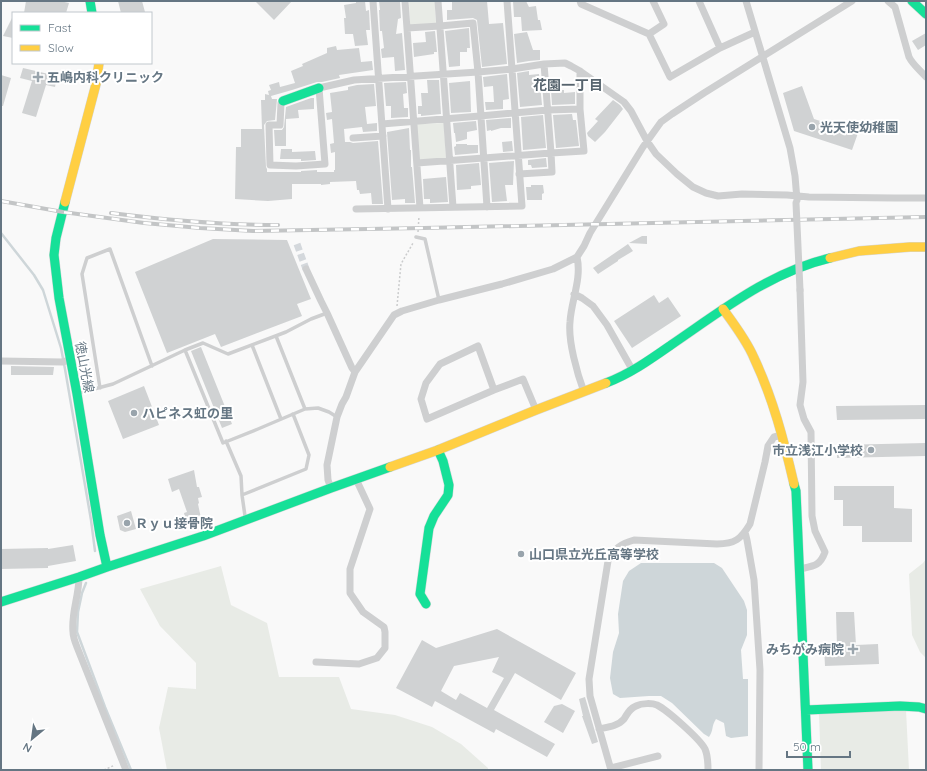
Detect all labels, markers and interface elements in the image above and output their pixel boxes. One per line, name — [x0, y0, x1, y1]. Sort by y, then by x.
legend — [12, 12, 152, 64]
text: Fast — [48, 20, 72, 35]
text: Slow — [48, 40, 74, 55]
place label: 五嶋内科クリニック — [47, 69, 164, 85]
marker: 五嶋内科クリニック — [32, 71, 44, 83]
district label: 花園一丁目 — [533, 76, 603, 94]
place label: 光天使幼稚園 — [820, 119, 898, 135]
marker: 光天使幼稚園 — [807, 122, 817, 132]
street label: 徳山光線 — [72, 340, 98, 394]
place label: ハピネス虹の里 — [142, 405, 233, 421]
marker: ハピネス虹の里 — [129, 408, 139, 418]
place label: 市立浅江小学校 — [772, 442, 863, 458]
marker: 市立浅江小学校 — [866, 445, 876, 455]
place label: Ｒｙｕ接骨院 — [135, 515, 213, 531]
marker: Ｒｙｕ接骨院 — [122, 518, 132, 528]
place label: 山口県立光丘高等学校 — [529, 546, 659, 562]
marker: 山口県立光丘高等学校 — [516, 549, 526, 559]
place label: みちがみ病院 — [766, 641, 844, 657]
marker: みちがみ病院 — [847, 643, 859, 655]
north arrow — [12, 719, 52, 759]
scale bar — [787, 733, 850, 759]
text: 50 m — [793, 739, 821, 754]
text: N — [20, 740, 34, 756]

